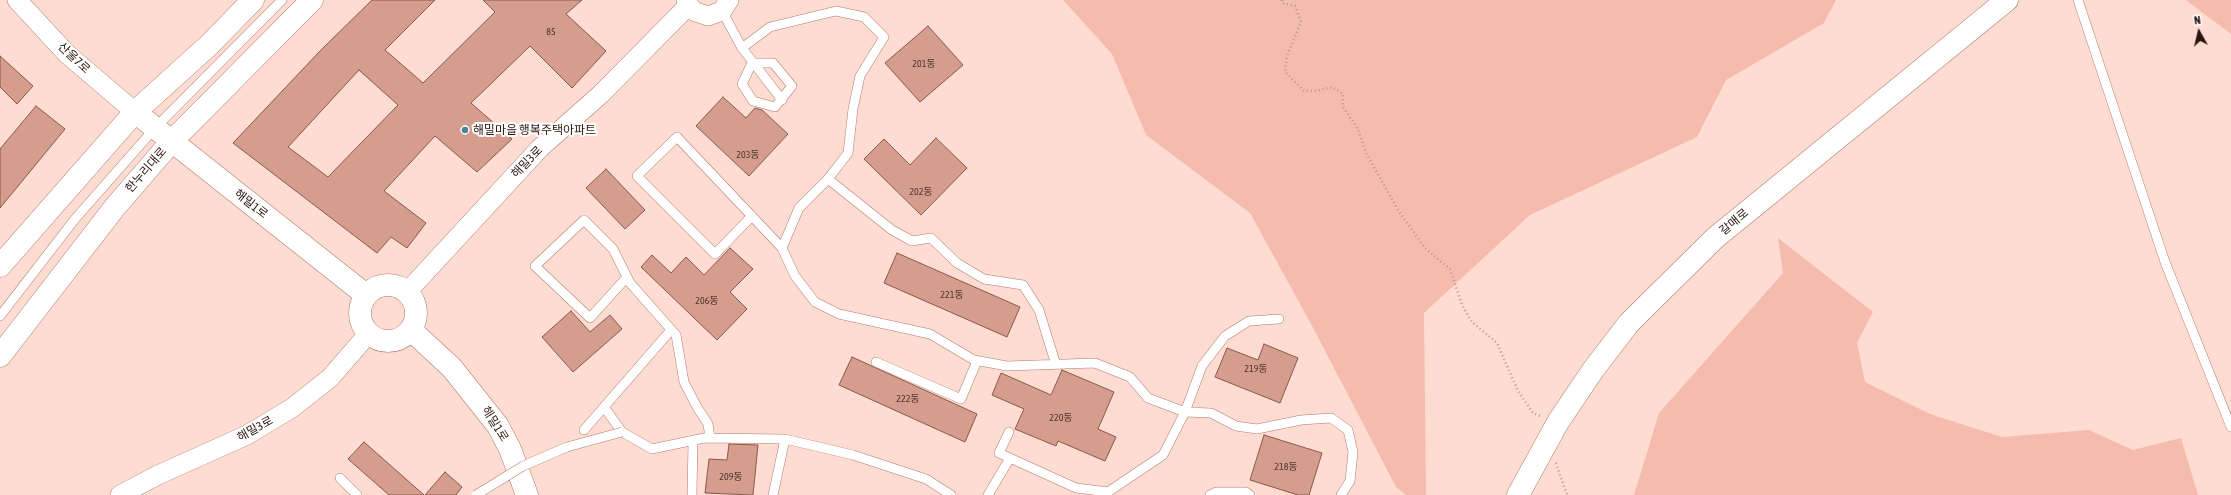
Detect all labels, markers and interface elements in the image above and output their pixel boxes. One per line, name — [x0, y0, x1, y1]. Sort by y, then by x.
north arrow — [2179, 12, 2219, 52]
text: N — [2193, 14, 2201, 27]
house number: 85 — [546, 26, 556, 38]
street label: 산울7로 — [55, 40, 93, 76]
house number: 201동 — [912, 58, 936, 70]
place label: 해밀마을 행복주택아파트 — [473, 123, 596, 137]
marker: 해밀마을 행복주택아파트 — [460, 125, 470, 135]
street label: 해밀3로 — [508, 143, 546, 181]
street label: 한누리대로 — [122, 144, 170, 196]
house number: 203동 — [736, 149, 760, 161]
street label: 해밀1로 — [231, 186, 271, 222]
house number: 202동 — [909, 186, 933, 198]
street label: 갈매로 — [1717, 206, 1751, 238]
house number: 221동 — [940, 289, 964, 301]
house number: 206동 — [695, 295, 719, 307]
house number: 219동 — [1244, 363, 1268, 375]
house number: 222동 — [896, 393, 920, 405]
street label: 해밀1로 — [479, 404, 511, 444]
house number: 220동 — [1049, 412, 1073, 424]
street label: 해밀3로 — [235, 413, 275, 445]
house number: 218동 — [1274, 461, 1298, 473]
house number: 209동 — [719, 471, 743, 483]

